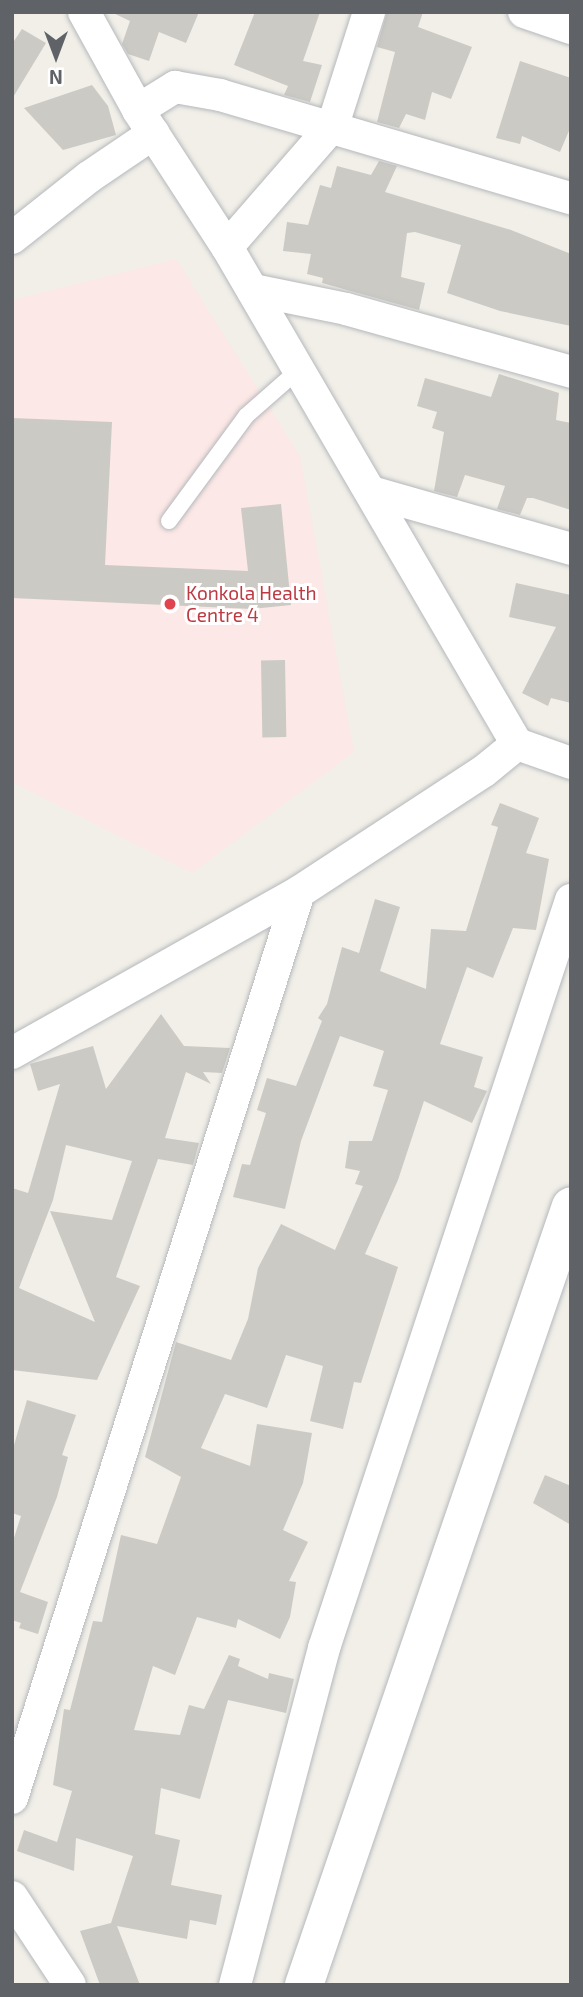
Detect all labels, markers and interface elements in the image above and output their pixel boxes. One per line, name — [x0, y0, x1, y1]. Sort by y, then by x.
north arrow — [21, 21, 91, 91]
text: N — [49, 66, 63, 89]
place label: Konkola Health Centre 4 — [186, 582, 316, 626]
marker: Konkola Health Centre 4 — [160, 594, 180, 614]

